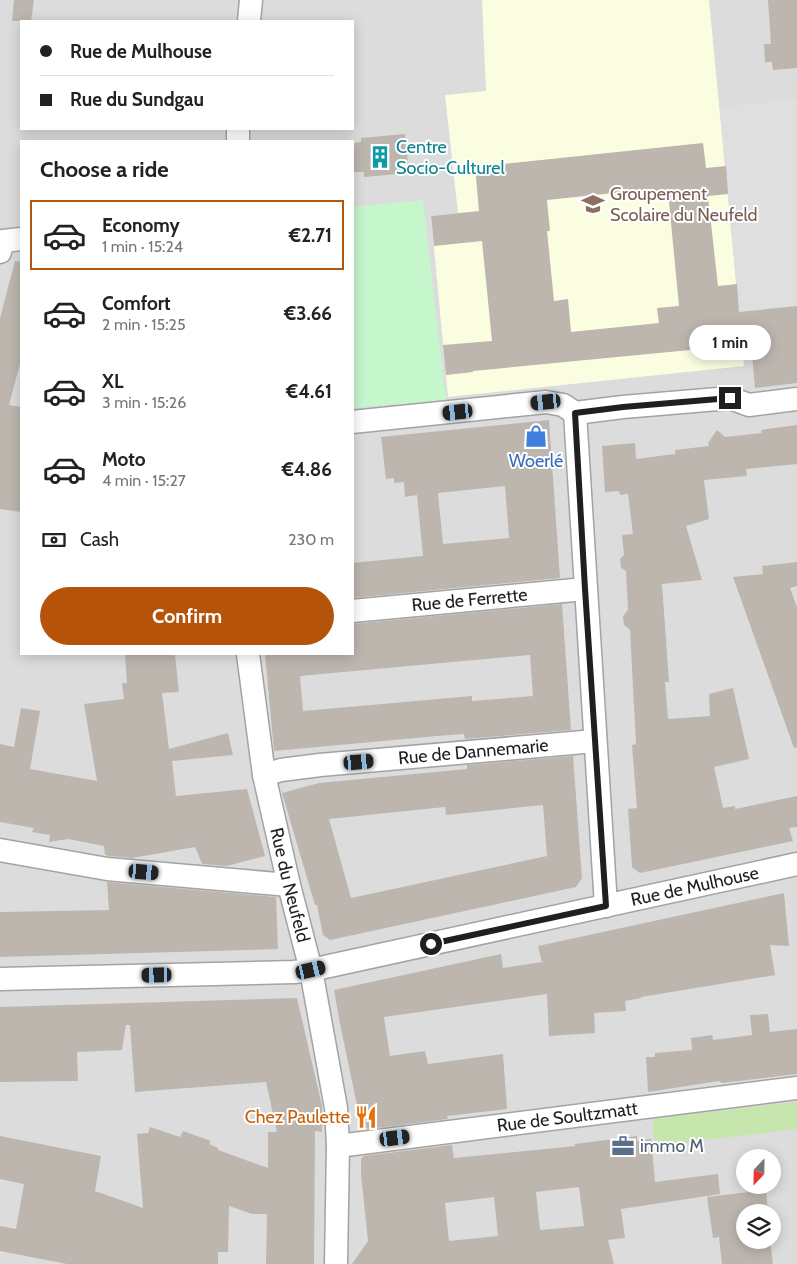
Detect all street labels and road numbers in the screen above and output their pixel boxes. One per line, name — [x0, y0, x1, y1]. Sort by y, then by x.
street label: Rue de Ferrette — [411, 583, 528, 616]
street label: Rue de Dannemarie — [397, 734, 549, 769]
street label: Rue du Neufeld — [265, 826, 314, 945]
street label: Rue de Mulhouse — [629, 862, 761, 911]
street label: Rue de Soultzmatt — [496, 1097, 639, 1137]

